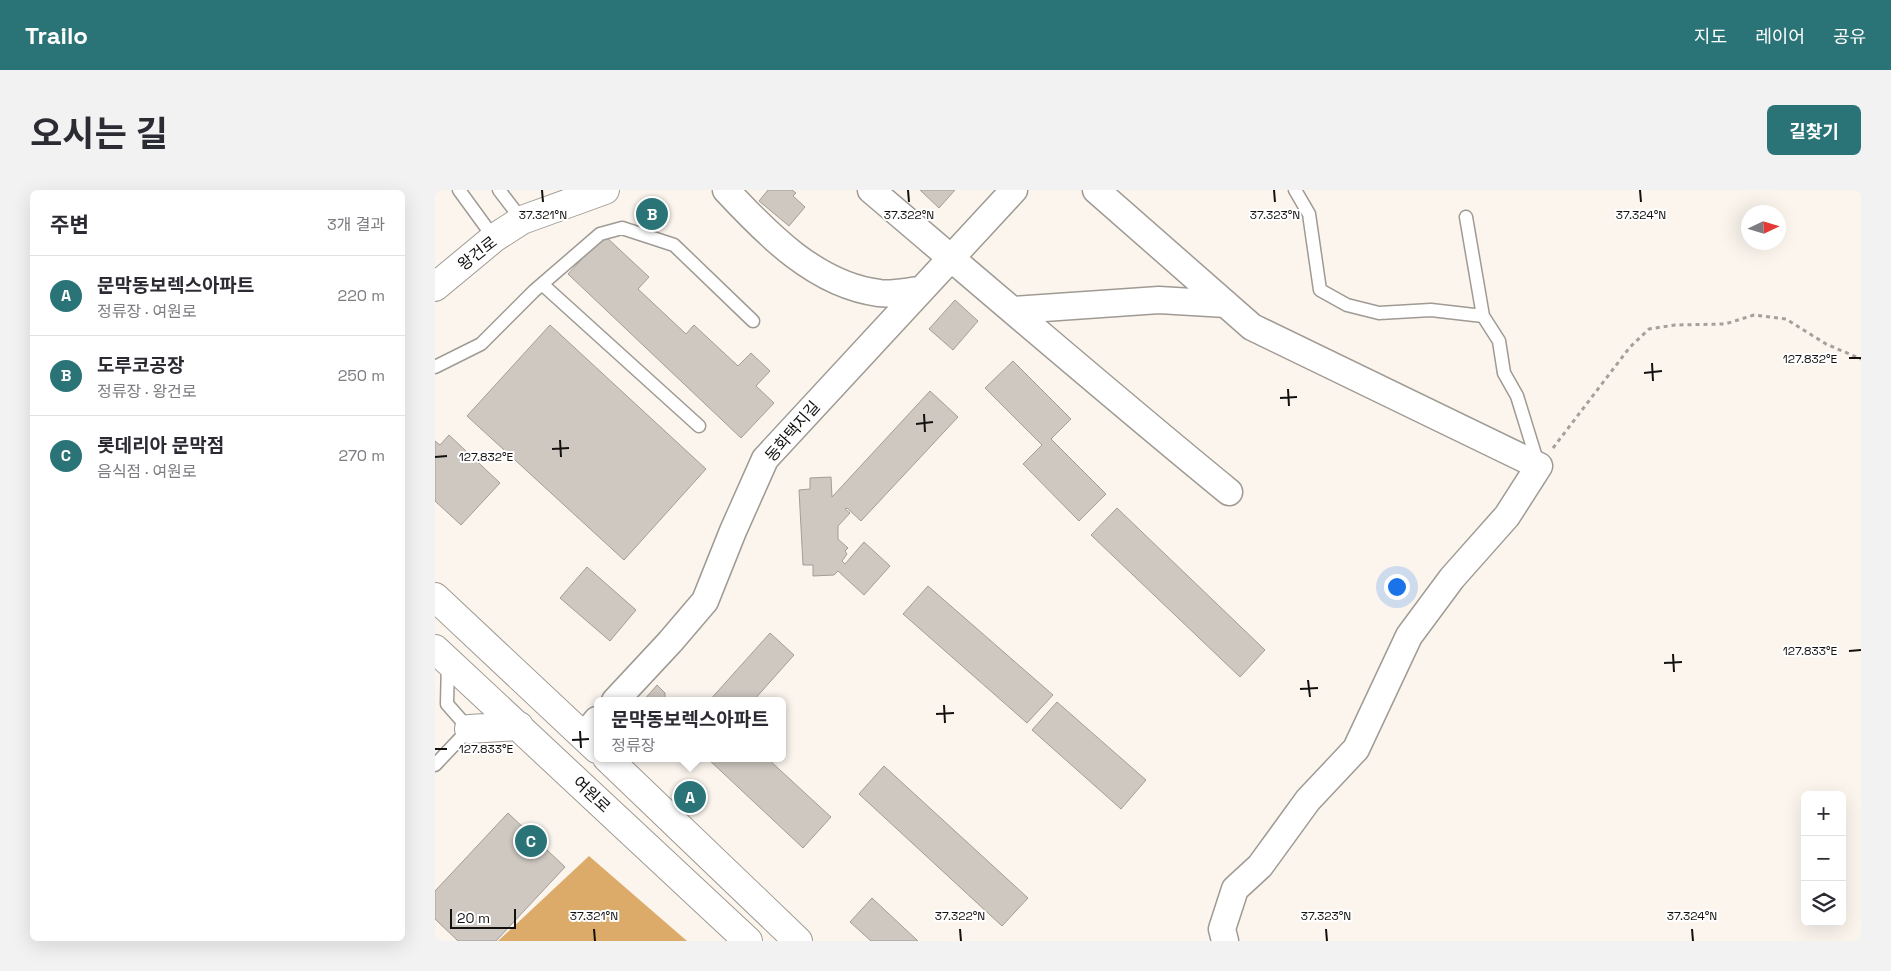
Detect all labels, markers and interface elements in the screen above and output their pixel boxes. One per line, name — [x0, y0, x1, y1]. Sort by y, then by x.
text: Trailo — [25, 20, 88, 51]
text: 지도 — [1694, 25, 1727, 48]
text: 레이어 — [1755, 25, 1805, 48]
text: 공유 — [1833, 25, 1866, 48]
button: 길찾기 — [1767, 105, 1861, 155]
text: 오시는 길 — [30, 112, 168, 156]
pin: B — [636, 195, 668, 233]
north arrow — [1741, 205, 1786, 250]
text: 37.321°N — [519, 207, 567, 223]
text: 37.322°N — [884, 207, 934, 223]
text: 37.323°N — [1250, 207, 1300, 223]
text: 37.324°N — [1616, 207, 1666, 223]
text: 주변 — [50, 211, 89, 238]
text: 3개 결과 — [327, 214, 385, 235]
street label: 왕건로 — [453, 231, 501, 275]
text: 문막동보렉스아파트 — [97, 273, 254, 298]
text: A — [61, 285, 71, 306]
text: 220 m — [338, 285, 385, 306]
text: 정류장 · 여원로 — [97, 301, 197, 322]
text: 127.832°E — [1783, 351, 1837, 367]
text: 도루코공장 — [97, 353, 184, 378]
text: B — [61, 365, 71, 386]
text: 250 m — [338, 365, 385, 386]
text: 정류장 · 왕건로 — [97, 381, 197, 402]
street label: 동화택지길 — [760, 397, 824, 466]
text: 롯데리아 문막점 — [97, 433, 224, 458]
text: C — [61, 445, 71, 466]
text: 270 m — [338, 445, 385, 466]
text: 127.832°E — [459, 449, 513, 465]
text: 음식점 · 여원로 — [97, 461, 197, 482]
your location — [1384, 574, 1410, 600]
text: 127.833°E — [1783, 643, 1837, 659]
popup — [594, 697, 786, 762]
text: 문막동보렉스아파트 — [611, 707, 769, 732]
text: 정류장 — [611, 735, 656, 756]
text: 127.833°E — [459, 741, 513, 757]
street label: 여원로 — [568, 772, 615, 817]
pin: A — [674, 778, 706, 816]
map controls — [1801, 791, 1846, 926]
button: + — [1801, 791, 1846, 836]
pin: C — [515, 822, 547, 860]
button: − — [1801, 836, 1846, 881]
button: layers — [1801, 881, 1846, 926]
scale bar — [450, 906, 516, 929]
text: 37.321°N — [570, 908, 618, 924]
text: 37.322°N — [935, 908, 985, 924]
text: 37.323°N — [1301, 908, 1351, 924]
text: 37.324°N — [1667, 908, 1717, 924]
text: 20 m — [457, 909, 490, 927]

